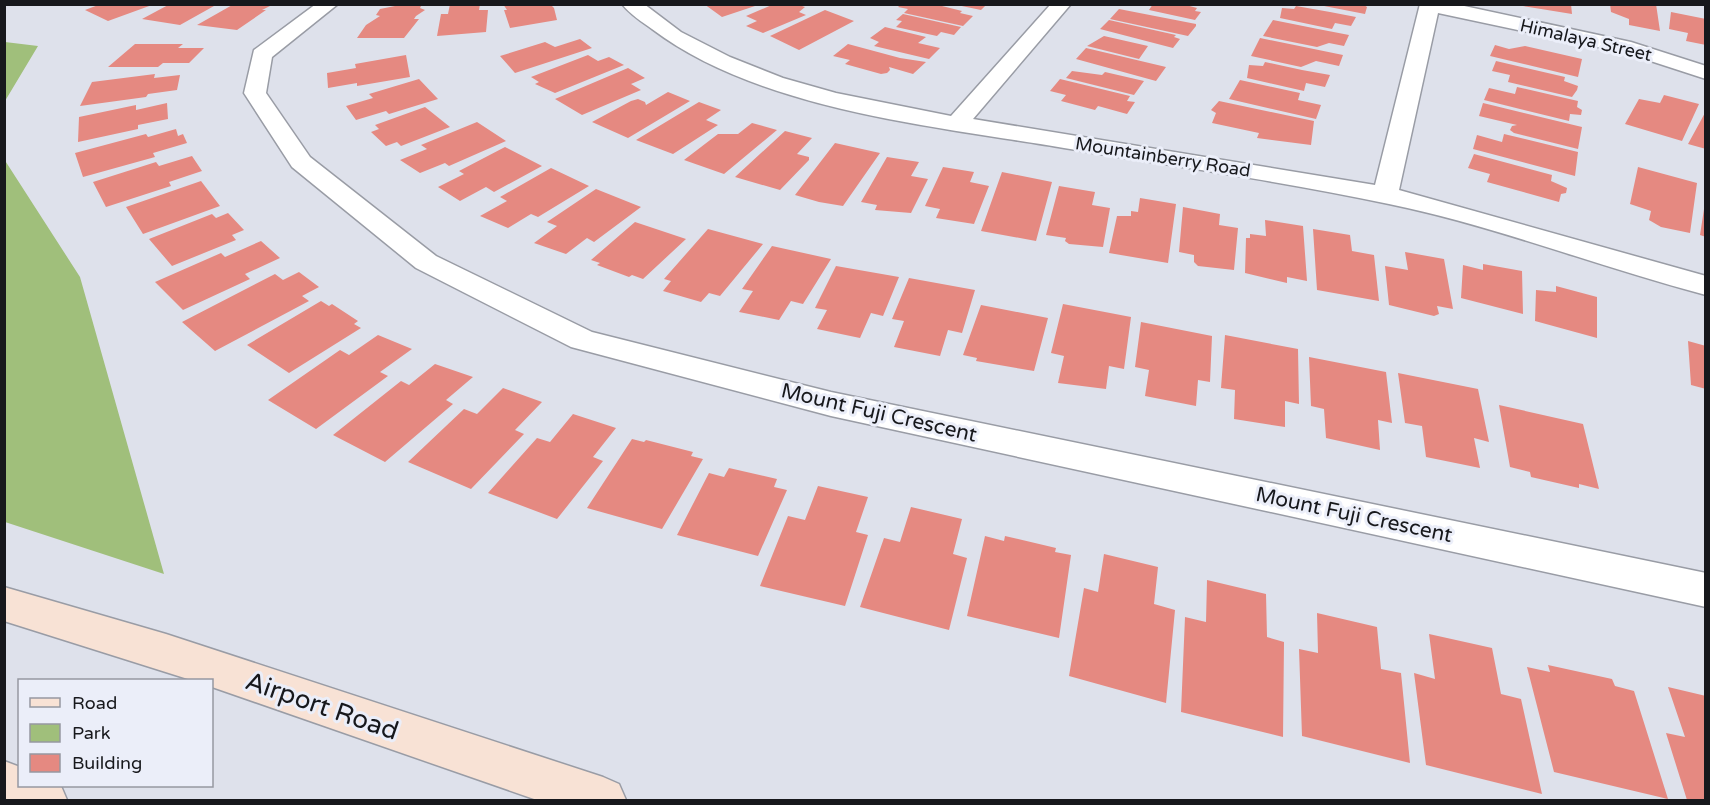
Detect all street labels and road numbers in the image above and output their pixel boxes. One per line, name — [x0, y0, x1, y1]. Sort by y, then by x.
street label: Himalaya Street — [1518, 14, 1654, 66]
street label: Mountainberry Road — [1074, 132, 1252, 182]
street label: Mount Fuji Crescent — [779, 378, 979, 448]
street label: Mount Fuji Crescent — [1254, 482, 1454, 548]
street label: Airport Road — [241, 665, 403, 747]

